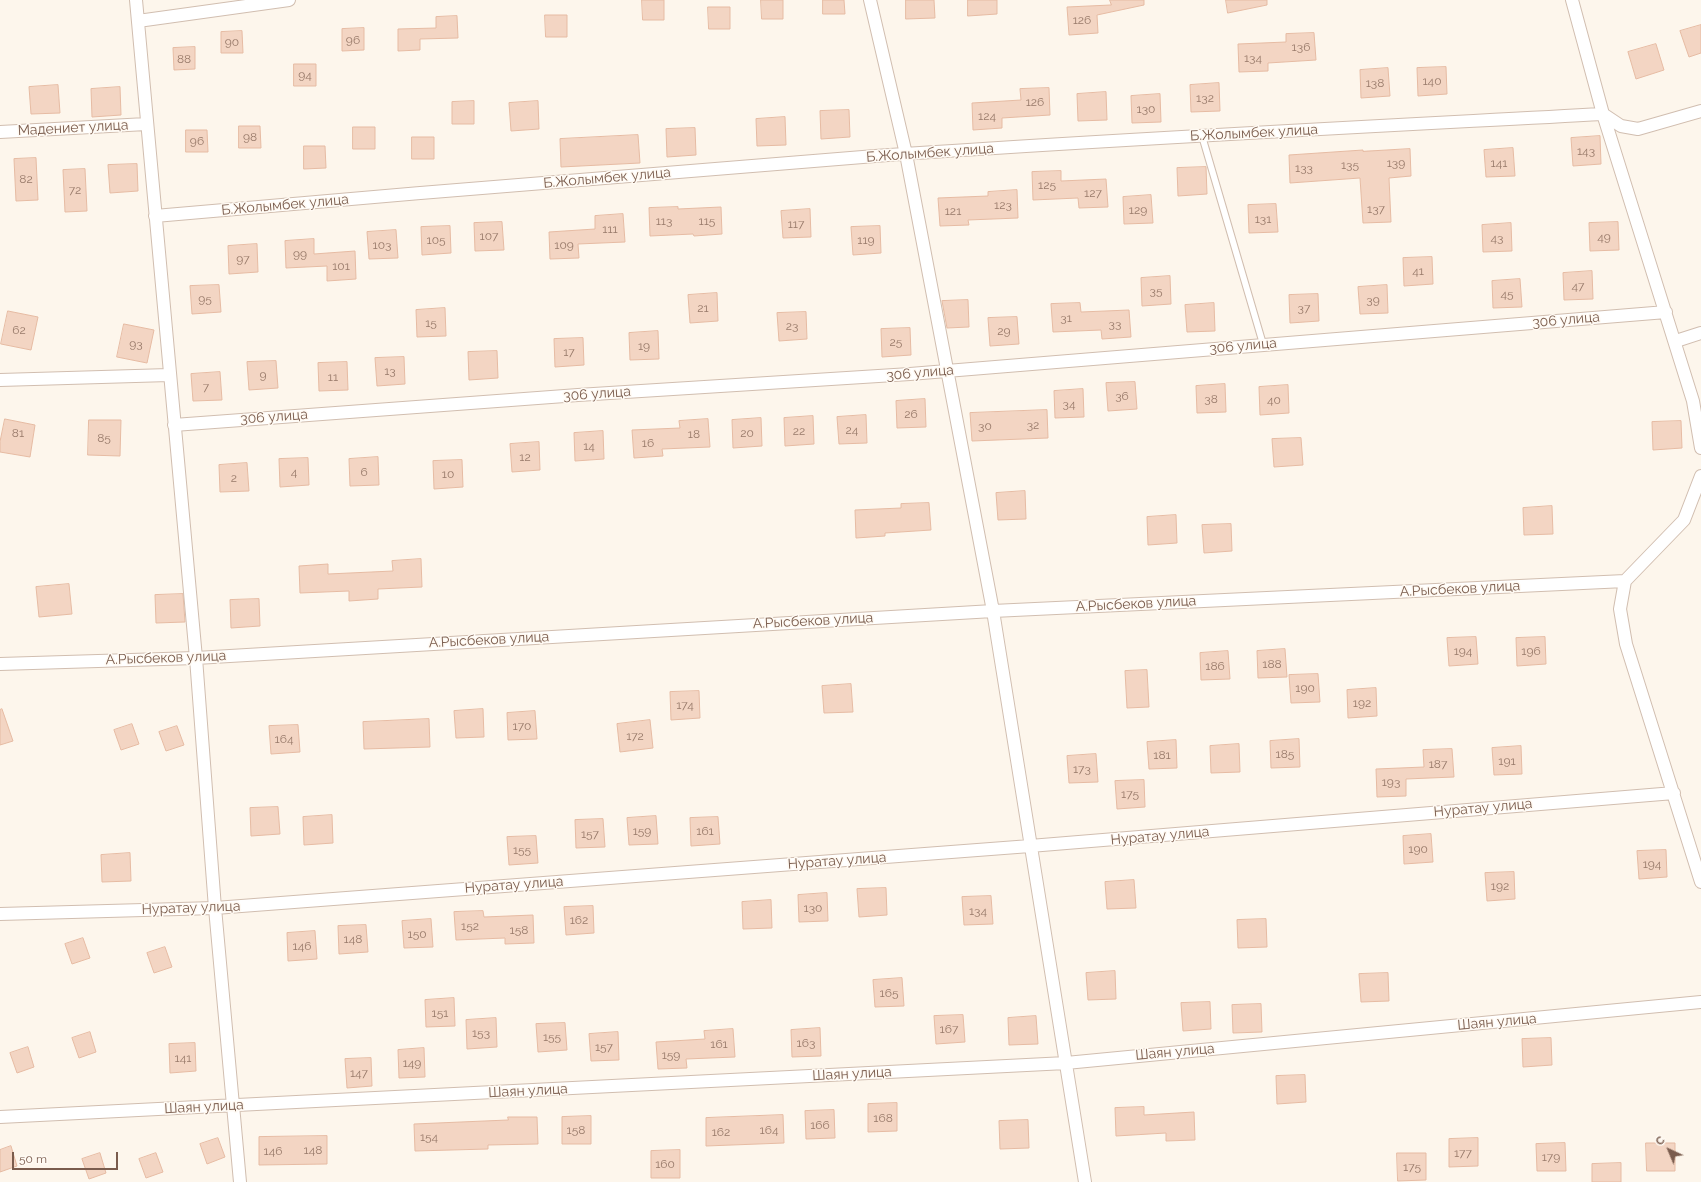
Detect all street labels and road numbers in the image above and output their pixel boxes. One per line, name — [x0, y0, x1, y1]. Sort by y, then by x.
street label: Мадениет улица — [17, 117, 129, 139]
street label: Б.Жолымбек улица — [1190, 121, 1318, 145]
street label: Б.Жолымбек улица — [866, 140, 994, 166]
street label: Б.Жолымбек улица — [543, 164, 671, 192]
street label: Б.Жолымбек улица — [221, 191, 349, 219]
street label: 306 улица — [1532, 309, 1600, 331]
street label: 306 улица — [1209, 335, 1277, 357]
street label: 306 улица — [886, 362, 954, 384]
street label: 306 улица — [563, 383, 631, 405]
street label: 306 улица — [240, 406, 308, 428]
street label: А.Рысбеков улица — [1399, 577, 1521, 601]
street label: А.Рысбеков улица — [1075, 592, 1197, 616]
street label: А.Рысбеков улица — [752, 609, 874, 633]
street label: А.Рысбеков улица — [428, 628, 550, 652]
street label: А.Рысбеков улица — [105, 648, 227, 668]
street label: Нуратау улица — [1433, 795, 1533, 821]
street label: Нуратау улица — [1110, 823, 1210, 849]
street label: Нуратау улица — [787, 849, 887, 873]
street label: Нуратау улица — [464, 873, 564, 897]
street label: Нуратау улица — [141, 898, 241, 918]
street label: Шаян улица — [1457, 1010, 1537, 1034]
street label: Шаян улица — [1135, 1040, 1215, 1064]
street label: Шаян улица — [812, 1064, 892, 1084]
street label: Шаян улица — [488, 1081, 568, 1101]
street label: Шаян улица — [164, 1097, 244, 1117]

